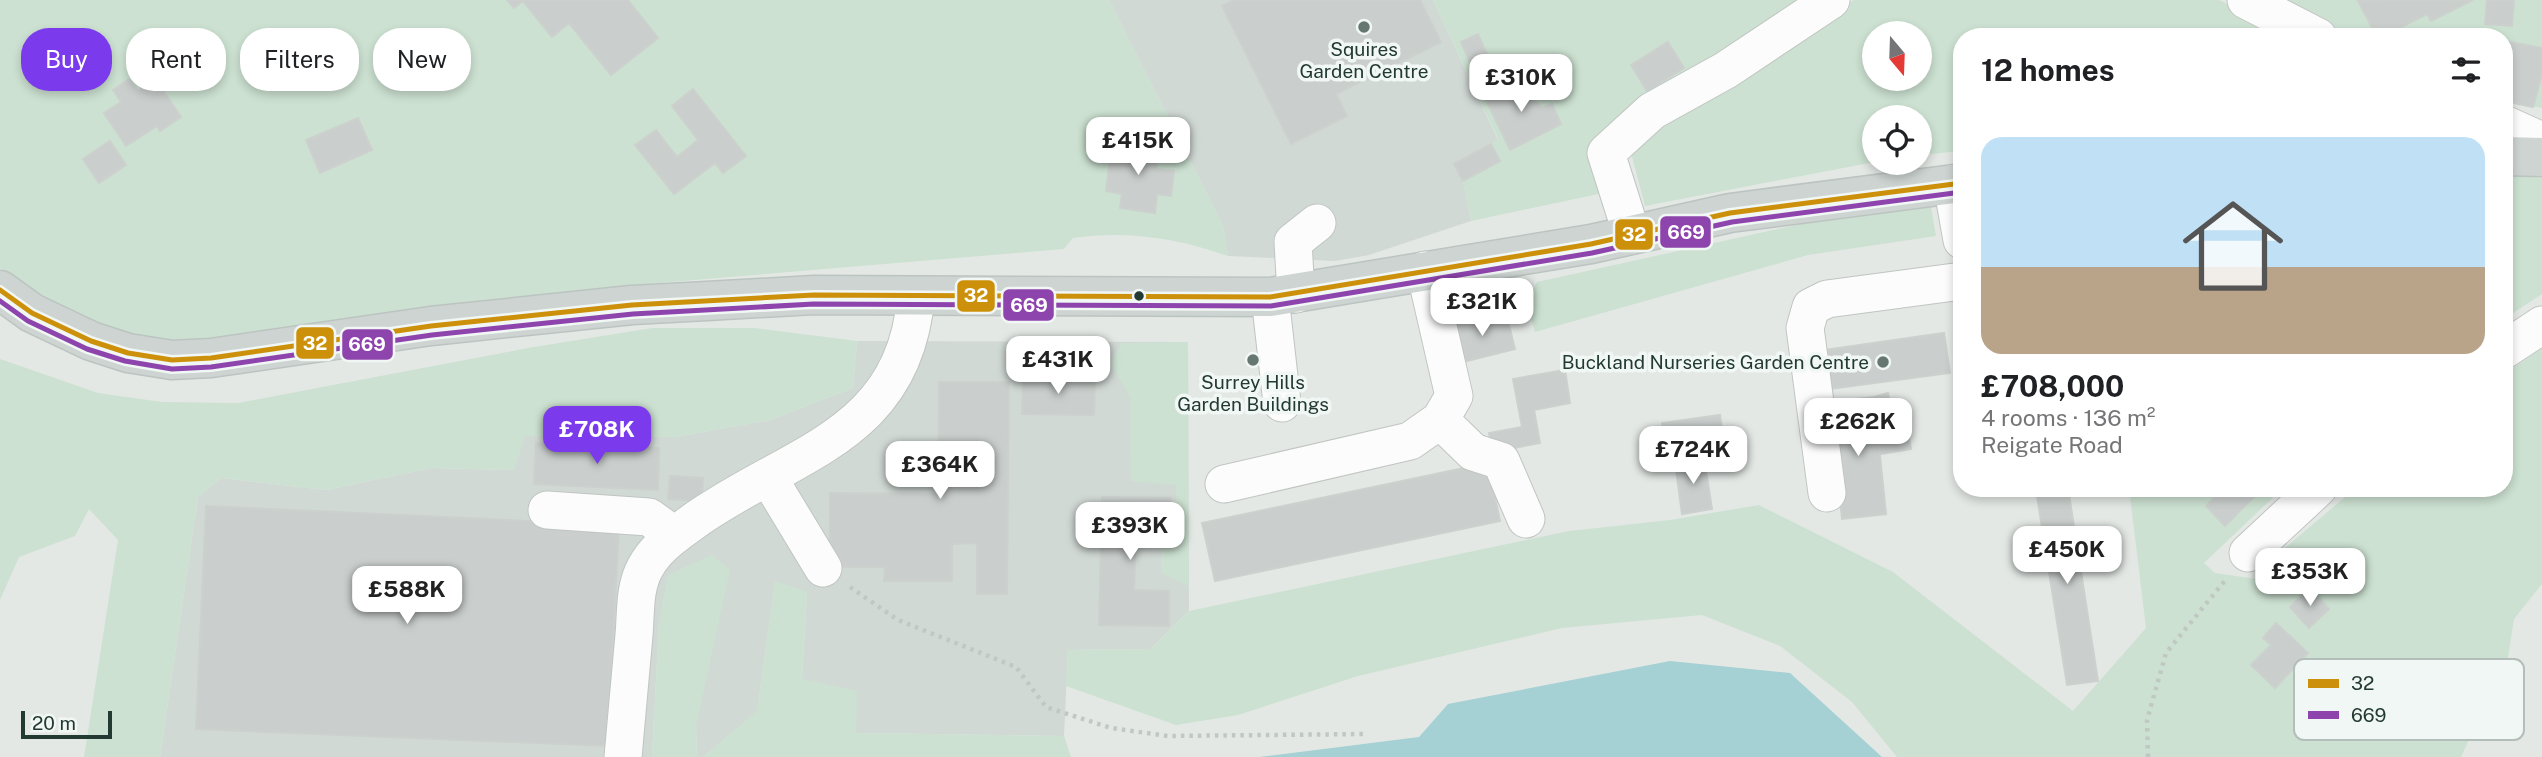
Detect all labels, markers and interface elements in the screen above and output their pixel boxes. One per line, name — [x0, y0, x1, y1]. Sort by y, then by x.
marker: Squires Garden Centre — [1356, 19, 1372, 35]
north arrow — [1862, 21, 1932, 91]
map controls — [1862, 21, 1932, 175]
chip: Buy — [21, 28, 112, 91]
chip: Rent — [126, 28, 226, 91]
chip: Filters — [240, 28, 359, 91]
chip: New — [373, 28, 471, 91]
place label: Squires Garden Centre — [1299, 38, 1429, 82]
icon: filters — [2447, 51, 2485, 89]
text: 12 homes — [1981, 52, 2115, 88]
pin: £310K — [1472, 54, 1570, 114]
text: £310K — [1485, 63, 1557, 90]
button: locate — [1862, 105, 1932, 175]
pin: £415K — [1089, 118, 1187, 177]
text: £415K — [1102, 126, 1174, 153]
icon: home — [2170, 183, 2296, 309]
line badge: 669 — [1659, 215, 1712, 249]
line badge: 32 — [1614, 218, 1654, 251]
text: 669 — [1667, 221, 1705, 243]
text: 32 — [1622, 223, 1646, 245]
pin: £321K — [1433, 278, 1531, 338]
line badge: 32 — [956, 279, 996, 313]
text: 32 — [964, 284, 988, 306]
text: £321K — [1446, 287, 1518, 314]
line badge: 669 — [1002, 288, 1055, 322]
unlabelled marker — [1132, 289, 1146, 303]
text: 669 — [1010, 294, 1048, 316]
line badge: 32 — [295, 326, 335, 360]
line badge: 669 — [341, 328, 394, 361]
text: 32 — [303, 332, 327, 354]
text: 669 — [348, 333, 386, 355]
pin: £431K — [1009, 336, 1107, 396]
text: £431K — [1022, 345, 1094, 372]
place label: Buckland Nurseries Garden Centre — [1562, 351, 1869, 373]
marker: Surrey Hills Garden Buildings — [1245, 352, 1261, 368]
marker: Buckland Nurseries Garden Centre — [1875, 354, 1891, 370]
text: £708,000 — [1981, 368, 2124, 404]
place label: Surrey Hills Garden Buildings — [1177, 371, 1329, 415]
pin: £262K — [1809, 398, 1907, 458]
text: 4 rooms · 136 m² — [1981, 404, 2155, 431]
pin: £708K — [548, 406, 646, 466]
text: £262K — [1820, 407, 1896, 434]
text: £708K — [559, 415, 635, 442]
pin: £724K — [1644, 426, 1742, 486]
text: Reigate Road — [1981, 431, 2123, 458]
text: £724K — [1655, 435, 1731, 462]
pin: £364K — [891, 442, 989, 501]
text: £364K — [902, 450, 978, 477]
pin: £393K — [1081, 503, 1179, 562]
text: £393K — [1092, 511, 1169, 538]
pin: £450K — [2018, 526, 2116, 586]
text: £450K — [2029, 535, 2105, 562]
pin: £353K — [2261, 548, 2359, 608]
text: £353K — [2271, 557, 2349, 584]
pin: £588K — [358, 566, 456, 626]
text: £588K — [368, 575, 446, 602]
legend — [2294, 659, 2524, 740]
text: 32 — [2351, 672, 2374, 694]
text: 669 — [2351, 704, 2386, 726]
scale bar — [21, 708, 112, 740]
text: 20 m — [32, 712, 76, 734]

